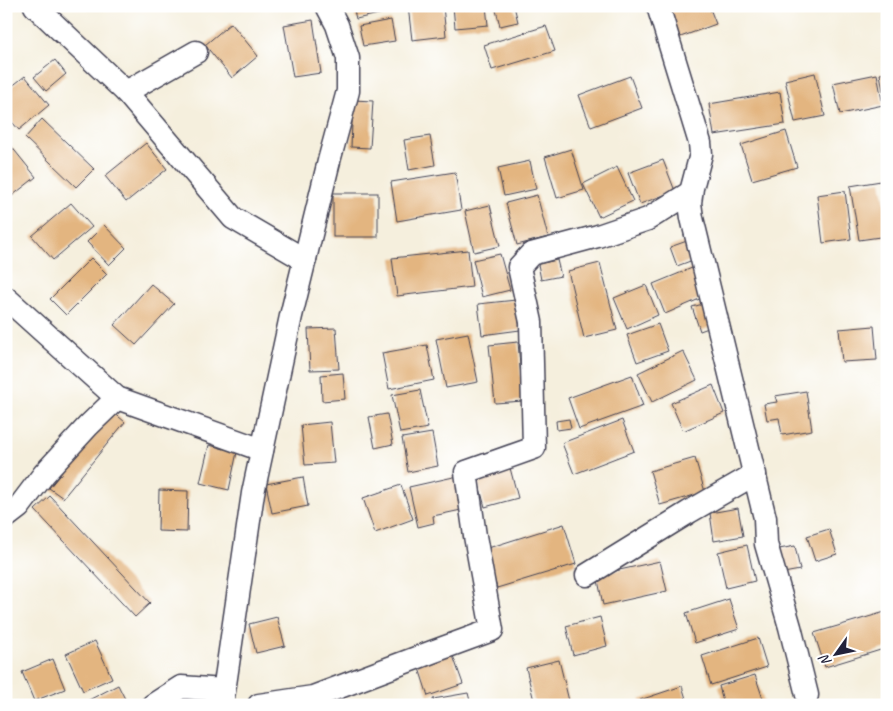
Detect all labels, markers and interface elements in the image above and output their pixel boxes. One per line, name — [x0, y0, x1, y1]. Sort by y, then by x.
north arrow — [810, 628, 860, 678]
text: N — [815, 651, 835, 669]

